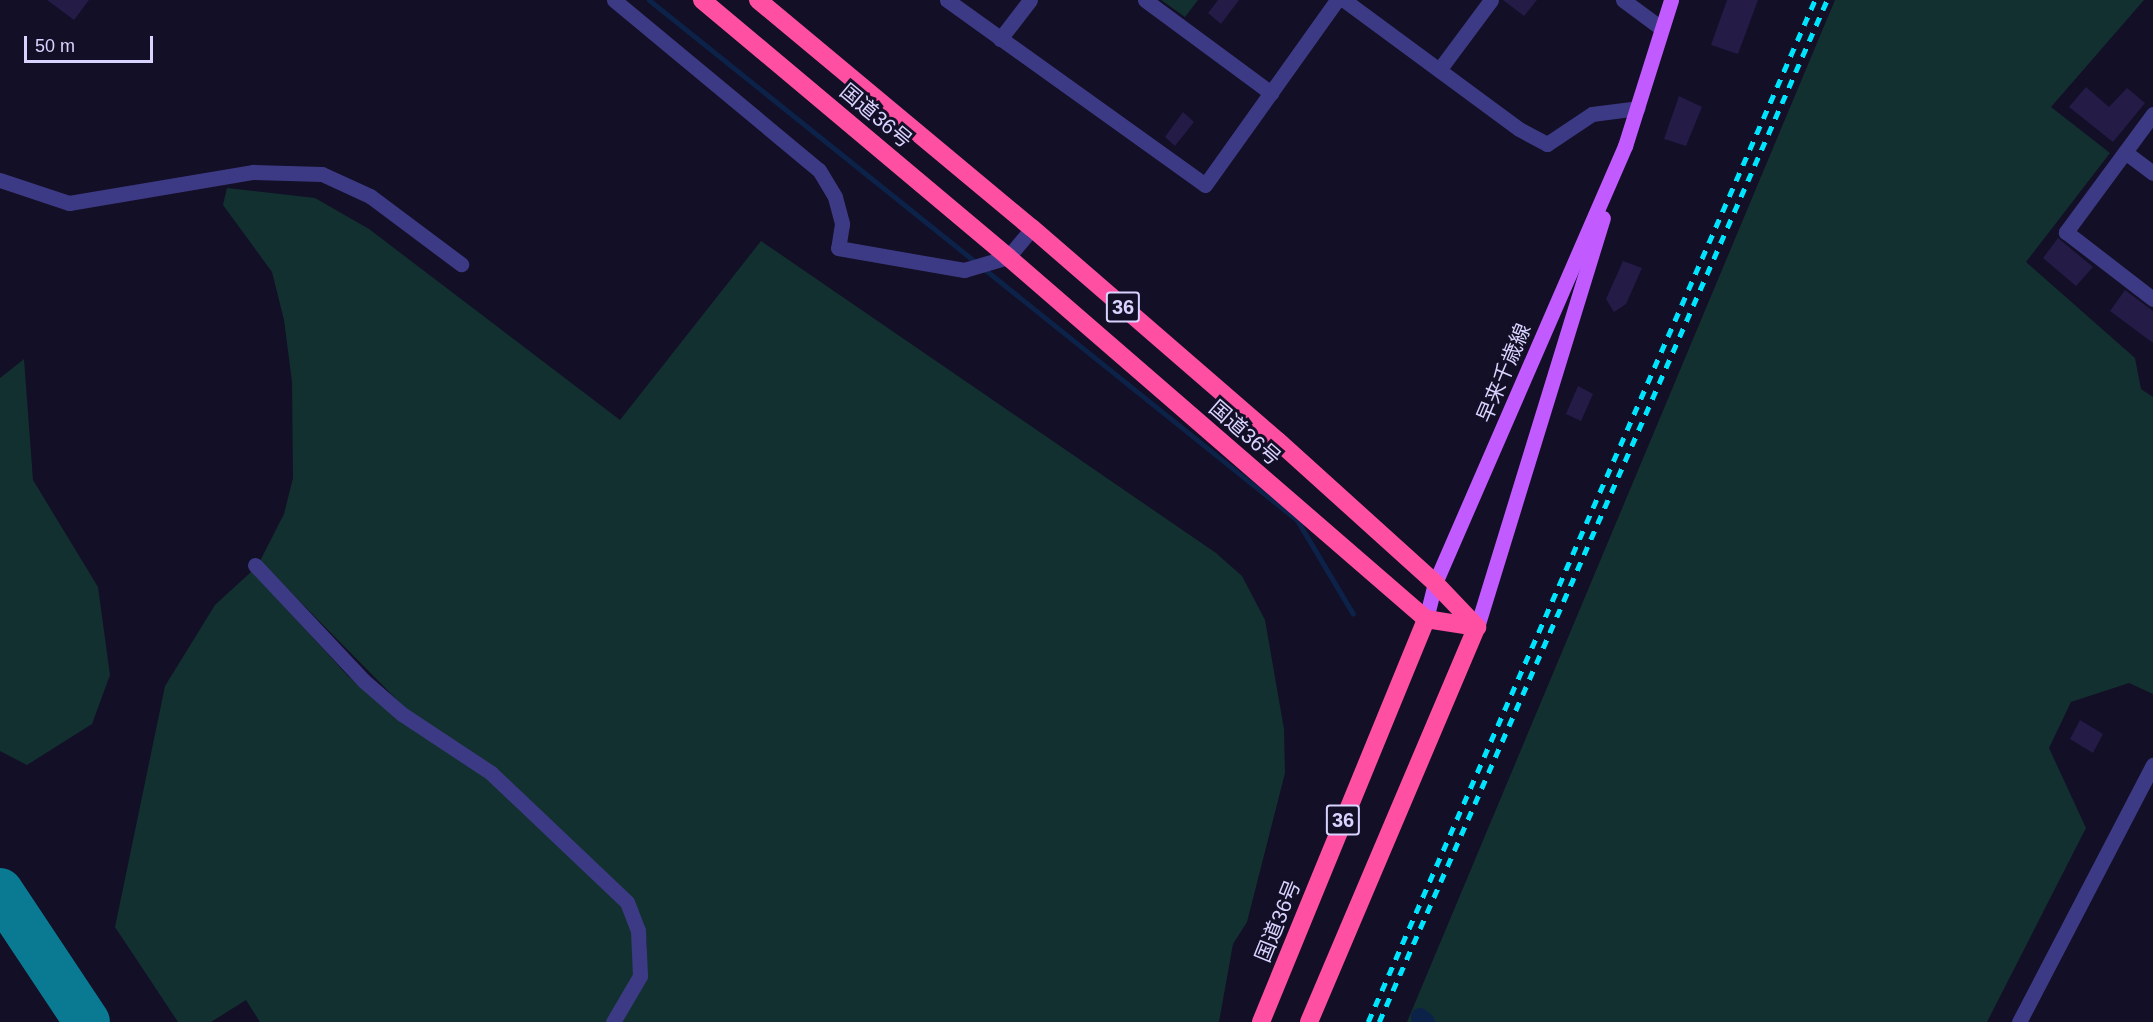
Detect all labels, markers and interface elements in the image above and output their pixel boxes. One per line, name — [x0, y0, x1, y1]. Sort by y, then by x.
scale bar — [27, 24, 156, 62]
text: 50 m — [35, 36, 75, 56]
street label: 国道36号 — [835, 79, 917, 153]
road number: 36 — [1105, 290, 1141, 324]
street label: 早来千歳線 — [1472, 320, 1536, 426]
street label: 国道36号 — [1204, 395, 1286, 471]
road number: 36 — [1325, 803, 1361, 837]
street label: 国道36号 — [1250, 876, 1306, 966]

